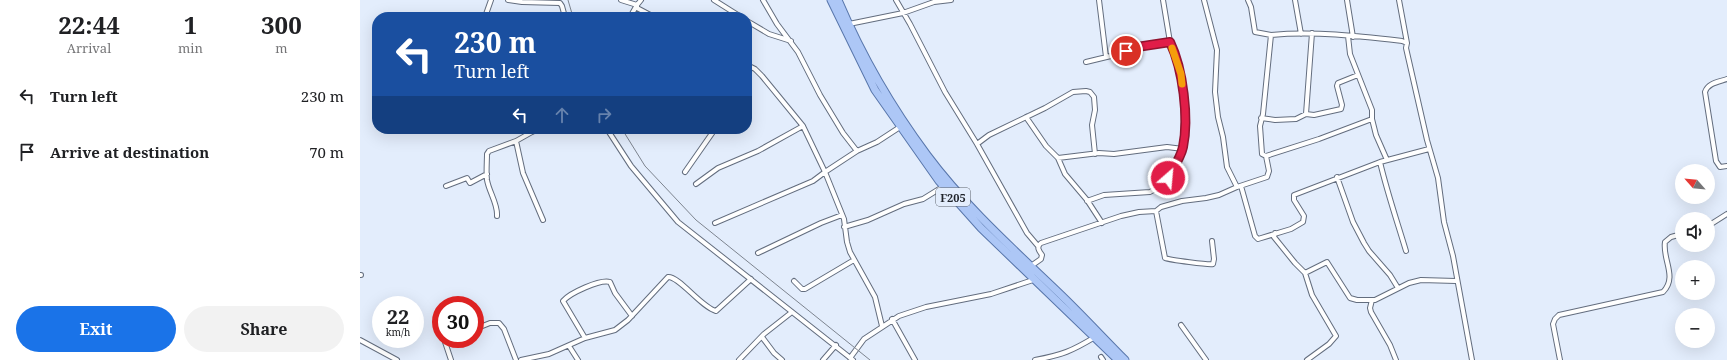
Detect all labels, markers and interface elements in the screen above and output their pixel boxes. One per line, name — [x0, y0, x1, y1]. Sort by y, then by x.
text: 22:44 — [58, 8, 120, 41]
text: 1 — [184, 8, 197, 41]
text: 300 — [261, 8, 302, 41]
text: 230 m — [454, 23, 536, 61]
icon: left — [388, 28, 440, 80]
pin — [1109, 34, 1143, 68]
text: Arrival — [67, 39, 111, 57]
text: min — [178, 39, 203, 57]
text: m — [275, 39, 288, 57]
icon: arrive — [1115, 40, 1137, 62]
text: Turn left — [454, 59, 529, 83]
icon: left — [16, 85, 38, 107]
text: Turn left — [50, 86, 118, 106]
text: 230 m — [301, 86, 344, 106]
icon: left — [509, 104, 531, 126]
icon: ahead — [551, 104, 573, 126]
icon: right — [593, 104, 615, 126]
icon: arrive — [16, 141, 38, 163]
text: Arrive at destination — [50, 142, 209, 162]
text: 70 m — [309, 142, 344, 162]
position arrow — [1147, 157, 1189, 199]
north arrow — [1675, 164, 1715, 204]
map controls — [1675, 164, 1715, 348]
road number: F205 — [936, 188, 970, 206]
button: sound — [1675, 212, 1715, 252]
button: + — [1675, 260, 1715, 300]
speed limit sign: 30 — [432, 296, 484, 348]
text: 22 — [387, 303, 409, 330]
button: Exit — [16, 306, 176, 352]
button: Share — [184, 306, 344, 352]
button: − — [1675, 308, 1715, 348]
text: km/h — [386, 325, 410, 339]

